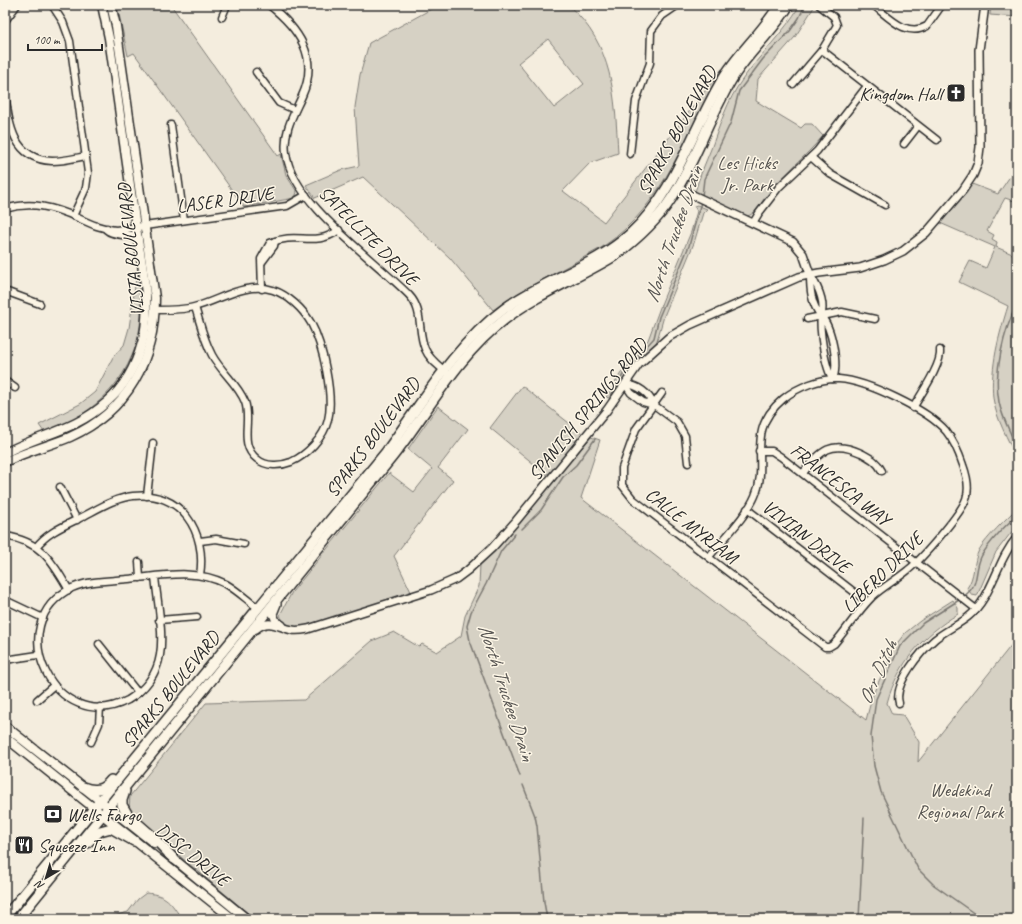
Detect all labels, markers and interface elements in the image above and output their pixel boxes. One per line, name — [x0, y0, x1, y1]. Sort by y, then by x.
scale bar — [28, 26, 102, 52]
text: 100 m — [34, 32, 61, 48]
street label: SPARKS BOULEVARD — [632, 60, 723, 199]
place label: Kingdom Hall — [859, 82, 946, 106]
church icon: Kingdom Hall — [945, 82, 967, 104]
park label: Les Hicks Jr. Park — [717, 151, 779, 197]
water label: North Truckee Drain — [639, 161, 709, 305]
street label: VISTA BOULEVARD — [112, 180, 150, 318]
street label: LASER DRIVE — [175, 181, 278, 219]
street label: SATELLITE DRIVE — [313, 181, 425, 293]
street label: SPANISH SPRINGS ROAD — [523, 332, 654, 486]
street label: SPARKS BOULEVARD — [320, 372, 427, 502]
street label: FRANCESCA WAY — [786, 438, 898, 533]
street label: CALLE MYRIAM — [641, 482, 744, 571]
street label: VIVIAN DRIVE — [757, 495, 857, 580]
street label: LIBERO DRIVE — [837, 525, 930, 618]
water label: North Truckee Drain — [473, 621, 541, 765]
street label: SPARKS BOULEVARD — [116, 625, 226, 753]
water label: Orr Ditch — [852, 635, 903, 708]
park label: Wedekind Regional Park — [916, 778, 1005, 824]
bank icon: Wells Fargo — [42, 803, 64, 825]
place label: Wells Fargo — [67, 803, 142, 827]
street label: DISC DRIVE — [150, 818, 236, 894]
restaurant icon: Squeeze Inn — [13, 834, 35, 856]
place label: Squeeze Inn — [38, 834, 115, 858]
north arrow — [26, 858, 66, 898]
text: N — [31, 877, 47, 893]

